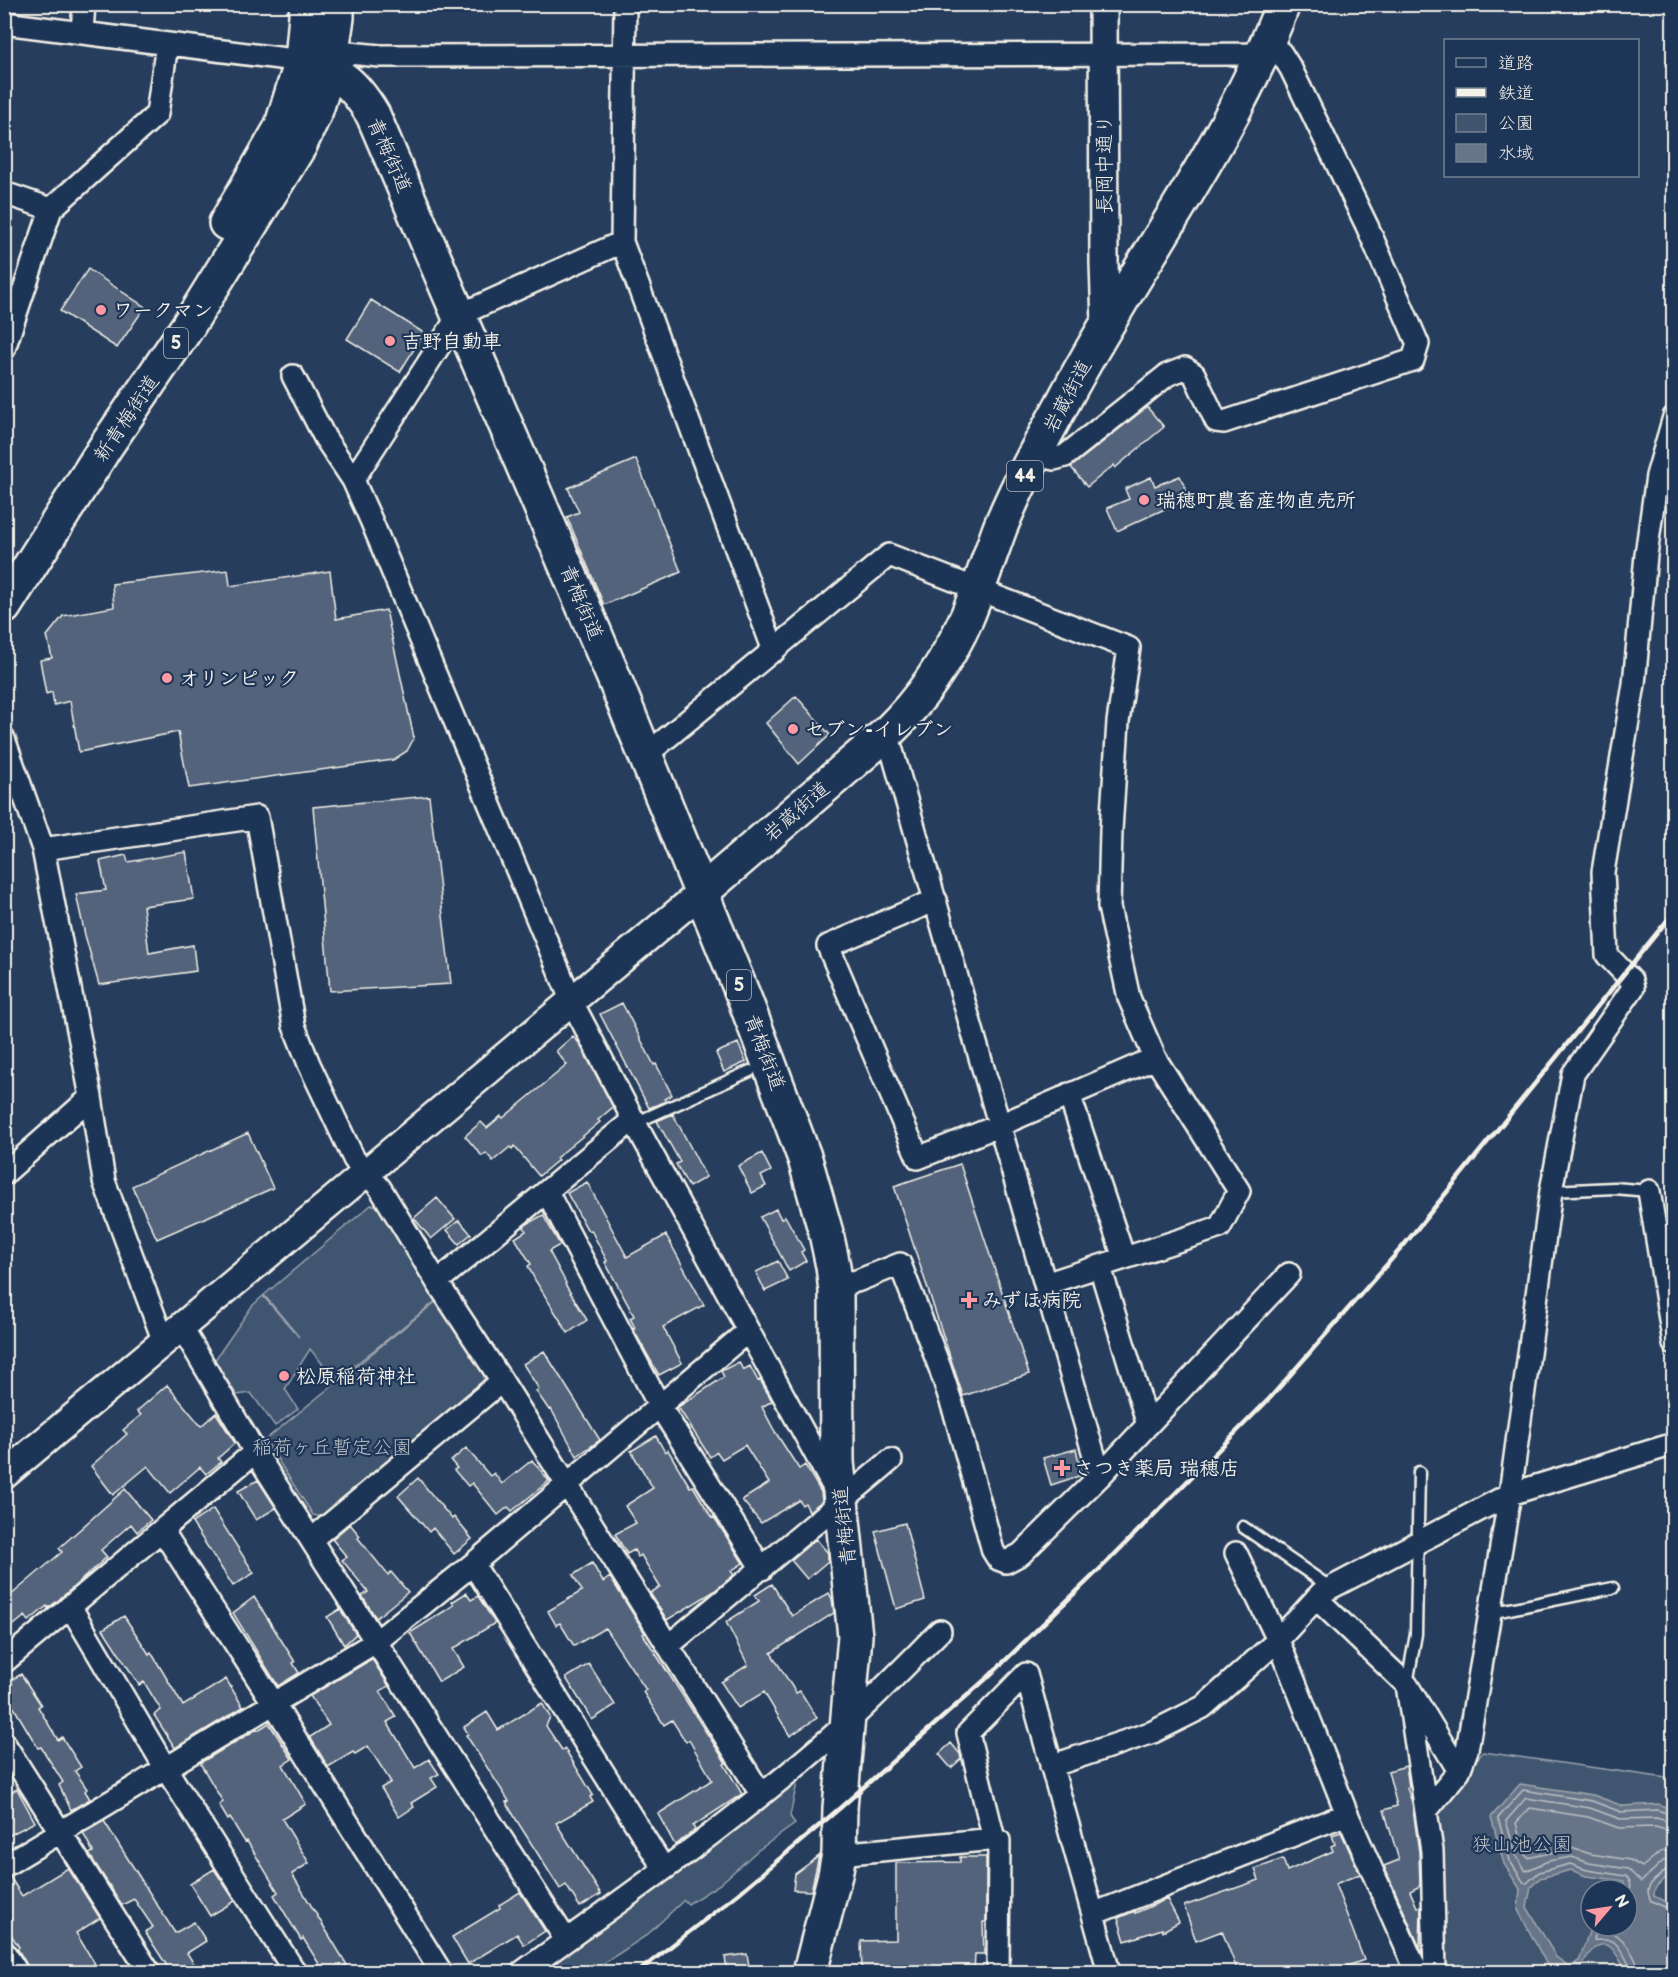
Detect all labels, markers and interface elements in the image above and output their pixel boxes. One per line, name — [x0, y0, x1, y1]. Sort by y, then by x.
legend — [1444, 39, 1639, 177]
text: 道路 — [1498, 53, 1534, 74]
text: 鉄道 — [1498, 83, 1534, 104]
text: 公園 — [1498, 113, 1534, 134]
street label: 青梅街道 — [362, 114, 416, 197]
street label: 長岡中通り — [1093, 114, 1117, 214]
text: 水域 — [1498, 143, 1534, 164]
place label: ワークマン — [113, 299, 213, 323]
marker: ワークマン — [94, 303, 108, 317]
road number: 5 — [164, 328, 188, 358]
place label: 吉野自動車 — [402, 330, 502, 354]
marker: 吉野自動車 — [383, 334, 397, 348]
street label: 岩蔵街道 — [1039, 356, 1097, 437]
street label: 新青梅街道 — [89, 370, 165, 467]
road number: 44 — [1007, 461, 1043, 491]
place label: 瑞穂町農畜産物直売所 — [1156, 489, 1356, 513]
marker: 瑞穂町農畜産物直売所 — [1137, 493, 1151, 507]
street label: 青梅街道 — [554, 561, 608, 644]
place label: オリンピック — [179, 667, 299, 691]
marker: オリンピック — [160, 671, 174, 685]
place label: セブン-イレブン — [805, 718, 953, 742]
marker: セブン-イレブン — [786, 722, 800, 736]
street label: 岩蔵街道 — [759, 776, 835, 847]
road number: 5 — [727, 970, 751, 1000]
street label: 青梅街道 — [739, 1011, 790, 1094]
place label: みずほ病院 — [982, 1289, 1082, 1313]
marker: みずほ病院 — [960, 1291, 978, 1309]
place label: 松原稲荷神社 — [296, 1365, 416, 1389]
marker: 松原稲荷神社 — [277, 1369, 291, 1383]
park label: 稲荷ヶ丘暫定公園 — [252, 1436, 412, 1460]
place label: さつき薬局 瑞穂店 — [1074, 1457, 1239, 1481]
marker: さつき薬局 瑞穂店 — [1055, 1461, 1069, 1475]
street label: 青梅街道 — [829, 1485, 861, 1567]
park label: 狭山池公園 — [1472, 1833, 1572, 1857]
north arrow — [1579, 1878, 1639, 1938]
text: N — [1610, 1892, 1632, 1911]

